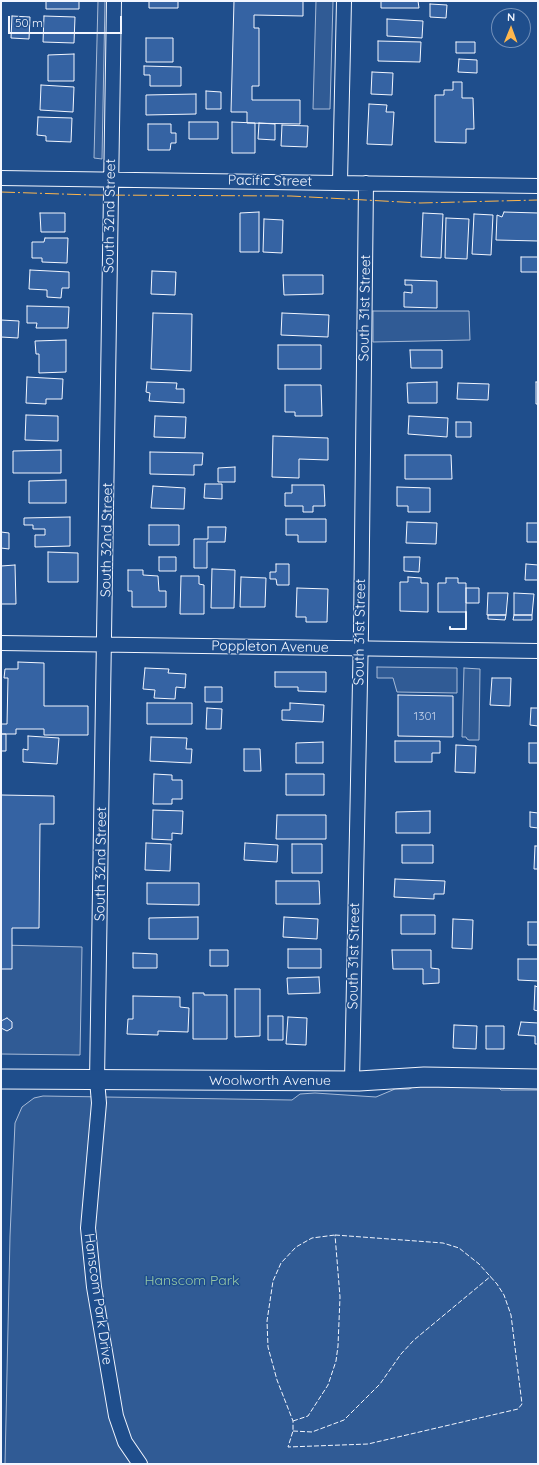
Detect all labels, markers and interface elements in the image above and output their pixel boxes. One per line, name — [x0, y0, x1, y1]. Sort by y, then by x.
scale bar — [10, 8, 124, 34]
north arrow — [491, 8, 531, 48]
text: N — [507, 10, 515, 24]
text: 50 m — [15, 15, 43, 30]
street label: South 32nd Street — [101, 159, 119, 273]
street label: Pacific Street — [228, 172, 312, 190]
street label: South 31st Street — [356, 255, 374, 361]
street label: South 32nd Street — [98, 483, 116, 597]
street label: South 31st Street — [351, 579, 369, 685]
street label: Poppleton Avenue — [211, 638, 329, 656]
house number: 1301 — [414, 709, 436, 723]
street label: South 32nd Street — [92, 807, 110, 921]
street label: South 31st Street — [345, 903, 363, 1009]
street label: Woolworth Avenue — [209, 1073, 331, 1089]
street label: Hanscom Park Drive — [80, 1232, 116, 1366]
park label: Hanscom Park — [144, 1273, 240, 1289]

